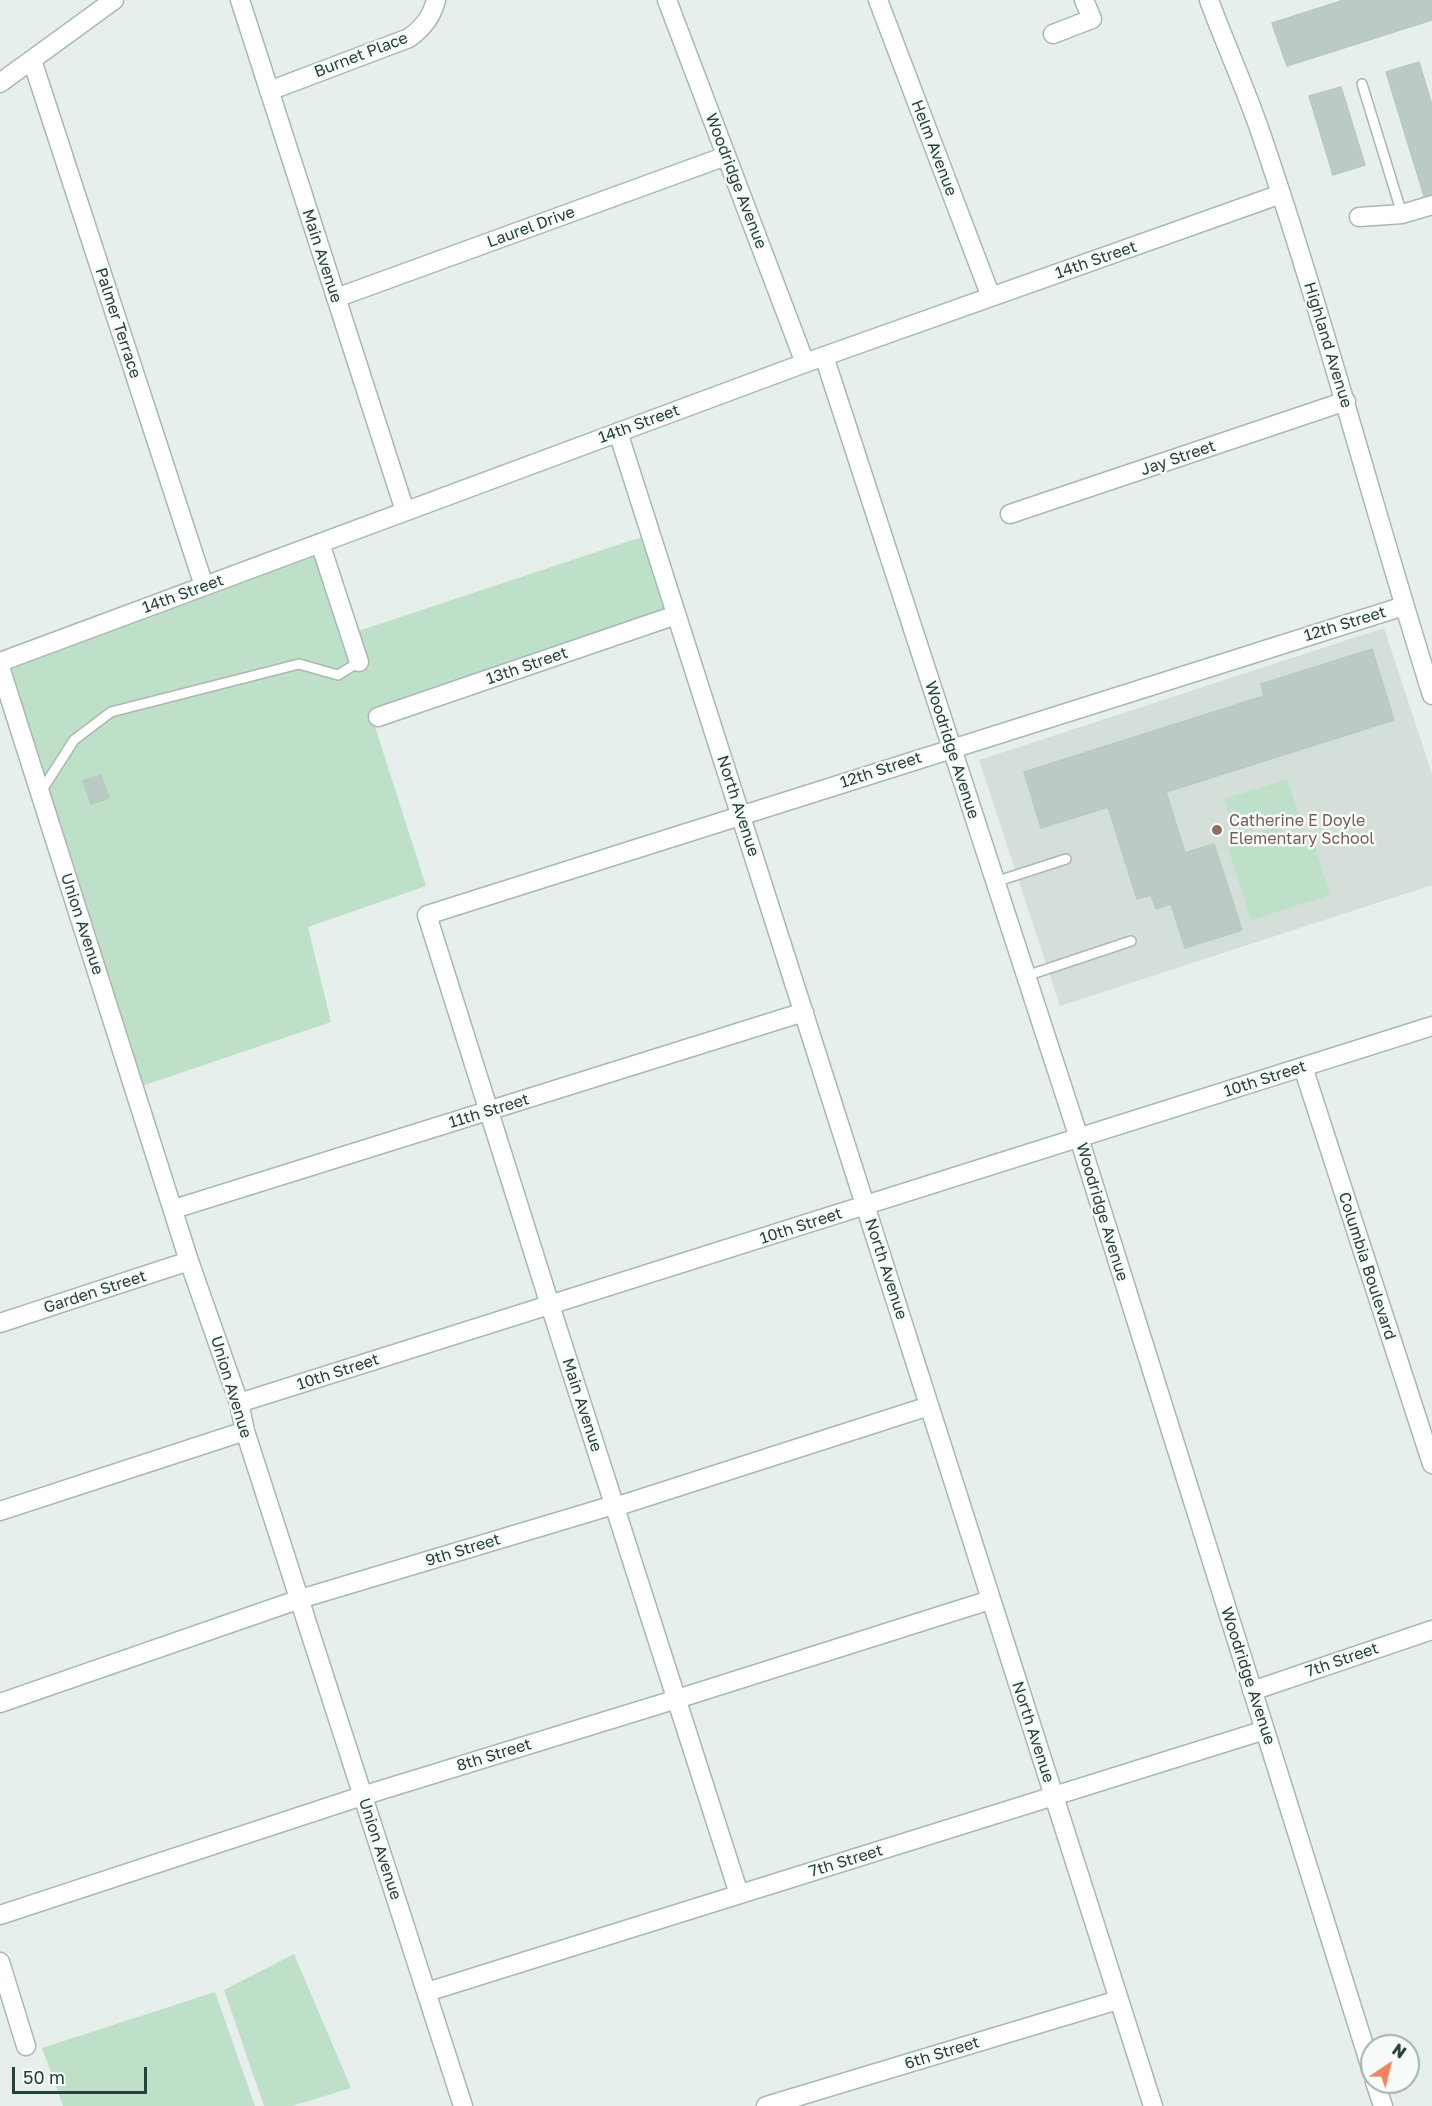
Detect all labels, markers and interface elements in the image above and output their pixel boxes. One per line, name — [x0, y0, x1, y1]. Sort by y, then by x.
street label: Burnet Place — [311, 28, 411, 82]
street label: Helm Avenue — [907, 97, 961, 199]
street label: Woodridge Avenue — [701, 110, 771, 252]
street label: Laurel Drive — [484, 202, 578, 252]
street label: Main Avenue — [298, 207, 346, 305]
street label: 14th Street — [1053, 237, 1139, 283]
street label: Palmer Terrace — [91, 265, 145, 381]
street label: Highland Avenue — [1300, 280, 1356, 410]
street label: 14th Street — [596, 400, 682, 448]
street label: Jay Street — [1138, 436, 1218, 480]
street label: 14th Street — [140, 570, 226, 618]
street label: 12th Street — [1302, 602, 1388, 646]
street label: 13th Street — [484, 643, 570, 689]
street label: Woodridge Avenue — [921, 679, 983, 821]
street label: 12th Street — [838, 748, 924, 792]
street label: North Avenue — [713, 753, 763, 859]
place label: Catherine E Doyle Elementary School — [1229, 811, 1374, 849]
marker: Catherine E Doyle Elementary School — [1210, 823, 1224, 837]
street label: Union Avenue — [57, 871, 107, 977]
street label: 10th Street — [1221, 1057, 1309, 1101]
street label: 11th Street — [446, 1090, 532, 1132]
street label: Woodridge Avenue — [1072, 1140, 1132, 1284]
street label: Columbia Boulevard — [1334, 1190, 1400, 1342]
street label: 10th Street — [757, 1204, 845, 1248]
street label: North Avenue — [861, 1216, 911, 1322]
street label: Garden Street — [41, 1266, 149, 1318]
street label: Union Avenue — [206, 1334, 256, 1440]
street label: 10th Street — [294, 1350, 382, 1394]
street label: Main Avenue — [558, 1356, 606, 1454]
street label: 9th Street — [423, 1530, 503, 1570]
street label: Woodridge Avenue — [1217, 1605, 1279, 1747]
street label: 7th Street — [1303, 1639, 1381, 1681]
street label: North Avenue — [1008, 1679, 1058, 1785]
street label: 8th Street — [454, 1735, 534, 1775]
street label: Union Avenue — [355, 1796, 405, 1902]
street label: 7th Street — [807, 1841, 885, 1881]
street label: 6th Street — [902, 2033, 982, 2073]
north arrow — [1360, 2034, 1420, 2094]
text: N — [1388, 2039, 1410, 2063]
scale bar — [15, 2055, 150, 2093]
text: 50 m — [23, 2066, 65, 2088]

